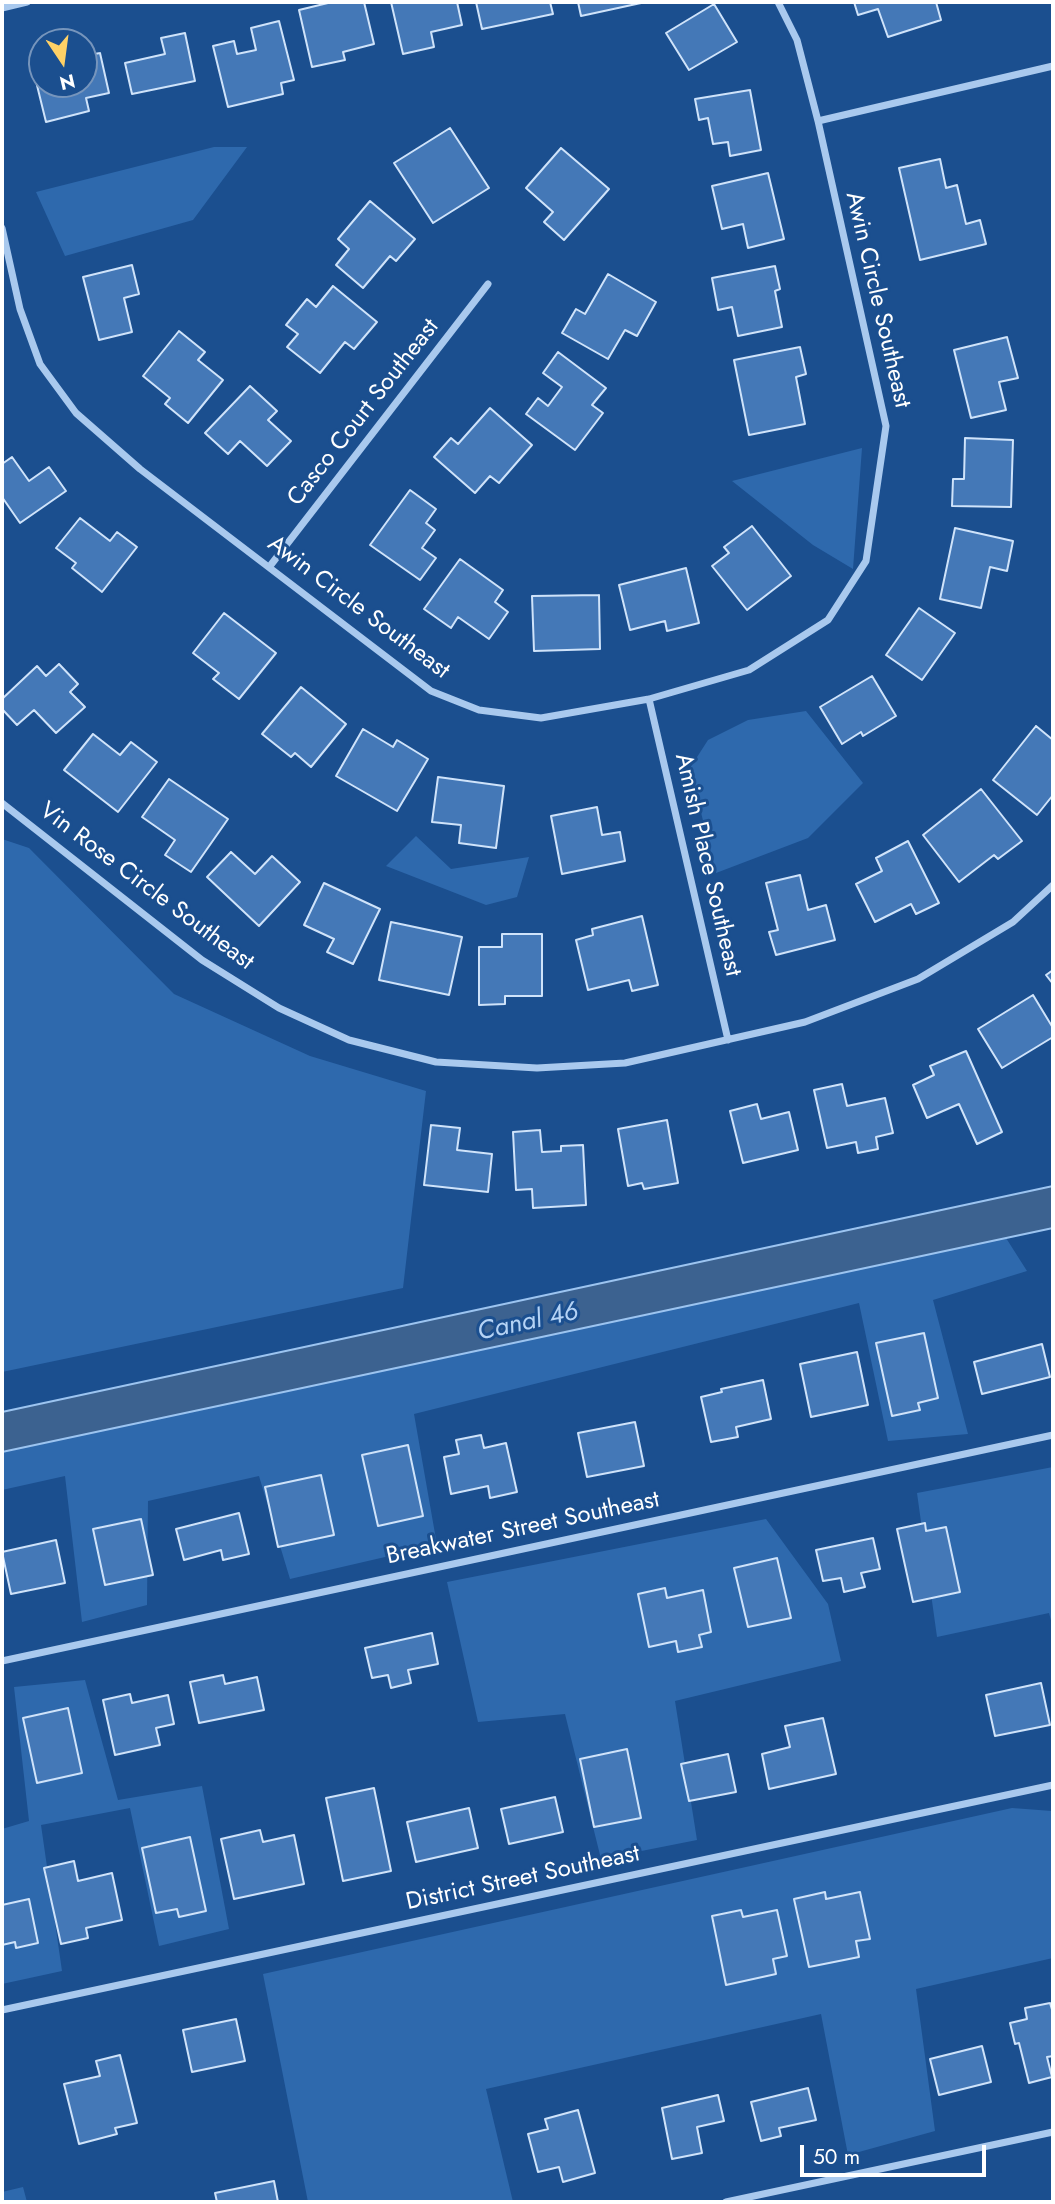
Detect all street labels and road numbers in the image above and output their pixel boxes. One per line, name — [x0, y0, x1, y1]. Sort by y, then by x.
street label: Awin Circle Southeast — [838, 189, 916, 411]
street label: Casco Court Southeast — [282, 314, 446, 512]
street label: Awin Circle Southeast — [261, 530, 455, 686]
street label: Amish Place Southeast — [667, 751, 747, 979]
street label: Vin Rose Circle Southeast — [33, 797, 259, 977]
street label: Breakwater Street Southeast — [384, 1486, 662, 1572]
street label: District Street Southeast — [404, 1840, 642, 1918]

